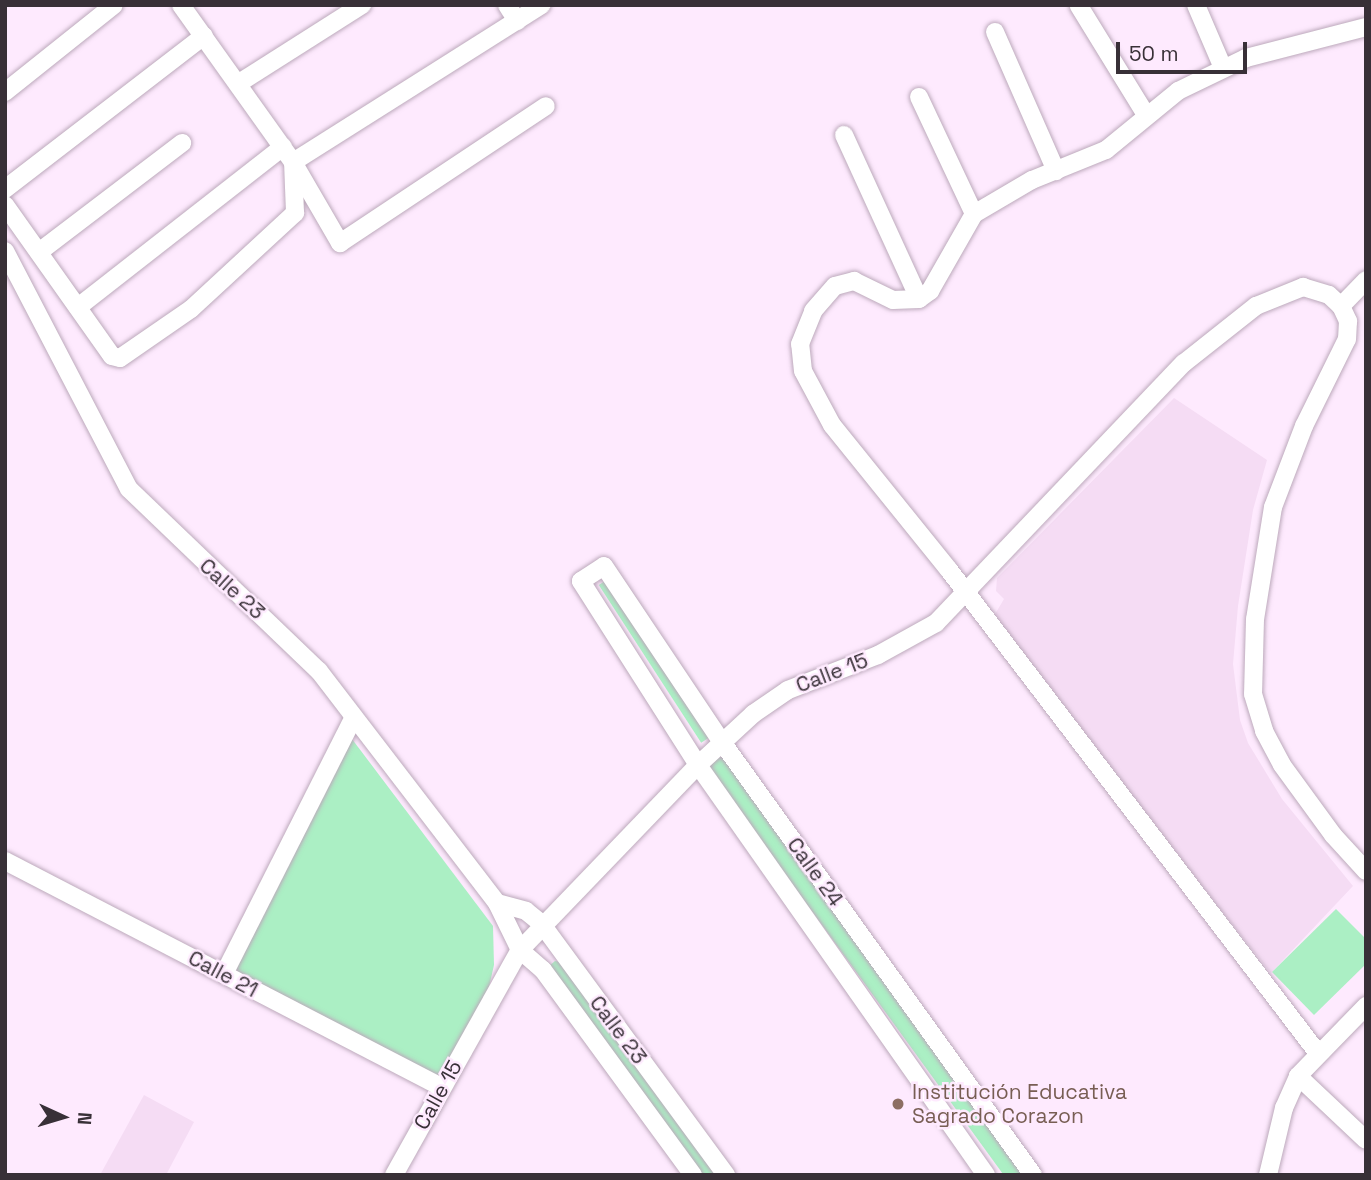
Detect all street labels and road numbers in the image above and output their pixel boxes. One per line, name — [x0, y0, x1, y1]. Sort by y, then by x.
street label: Calle 23 — [194, 553, 270, 625]
street label: Calle 15 — [792, 648, 872, 698]
street label: Calle 24 — [782, 833, 848, 911]
street label: Calle 21 — [184, 945, 262, 1003]
street label: Calle 23 — [584, 991, 652, 1069]
street label: Calle 15 — [409, 1056, 467, 1134]

